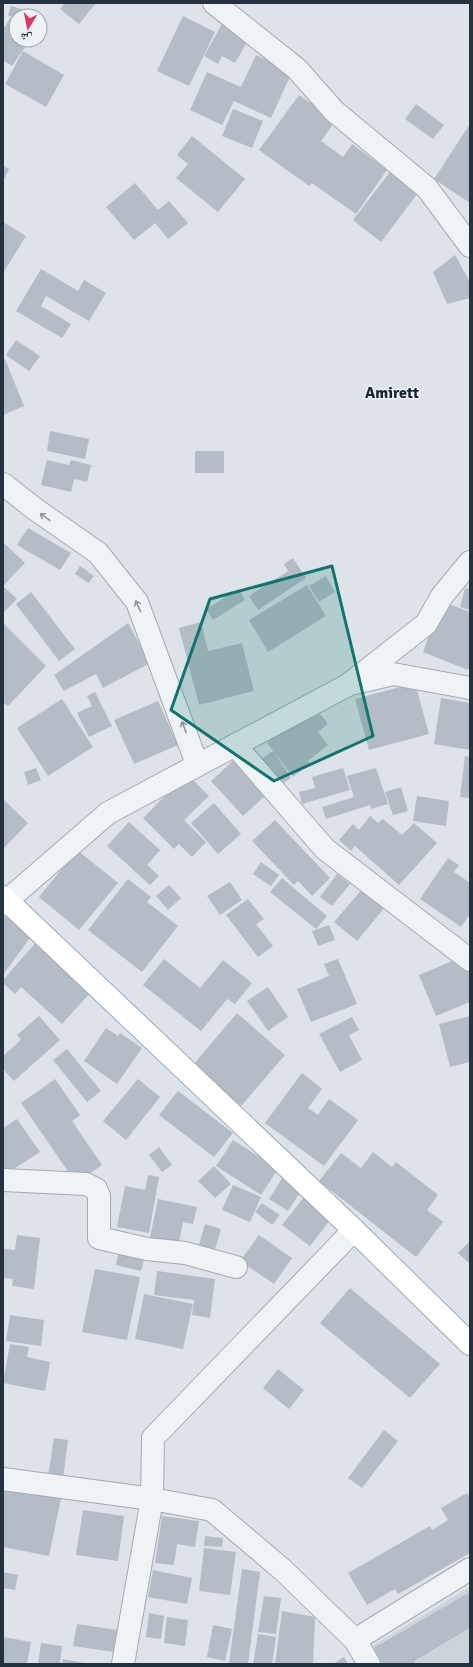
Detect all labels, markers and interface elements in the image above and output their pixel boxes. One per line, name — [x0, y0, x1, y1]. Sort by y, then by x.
north arrow — [8, 8, 48, 48]
text: ش — [19, 29, 33, 45]
district label: Amirett — [365, 383, 419, 403]
one-way arrow — [40, 513, 51, 521]
one-way arrow — [133, 600, 141, 612]
one-way arrow — [179, 722, 187, 734]

